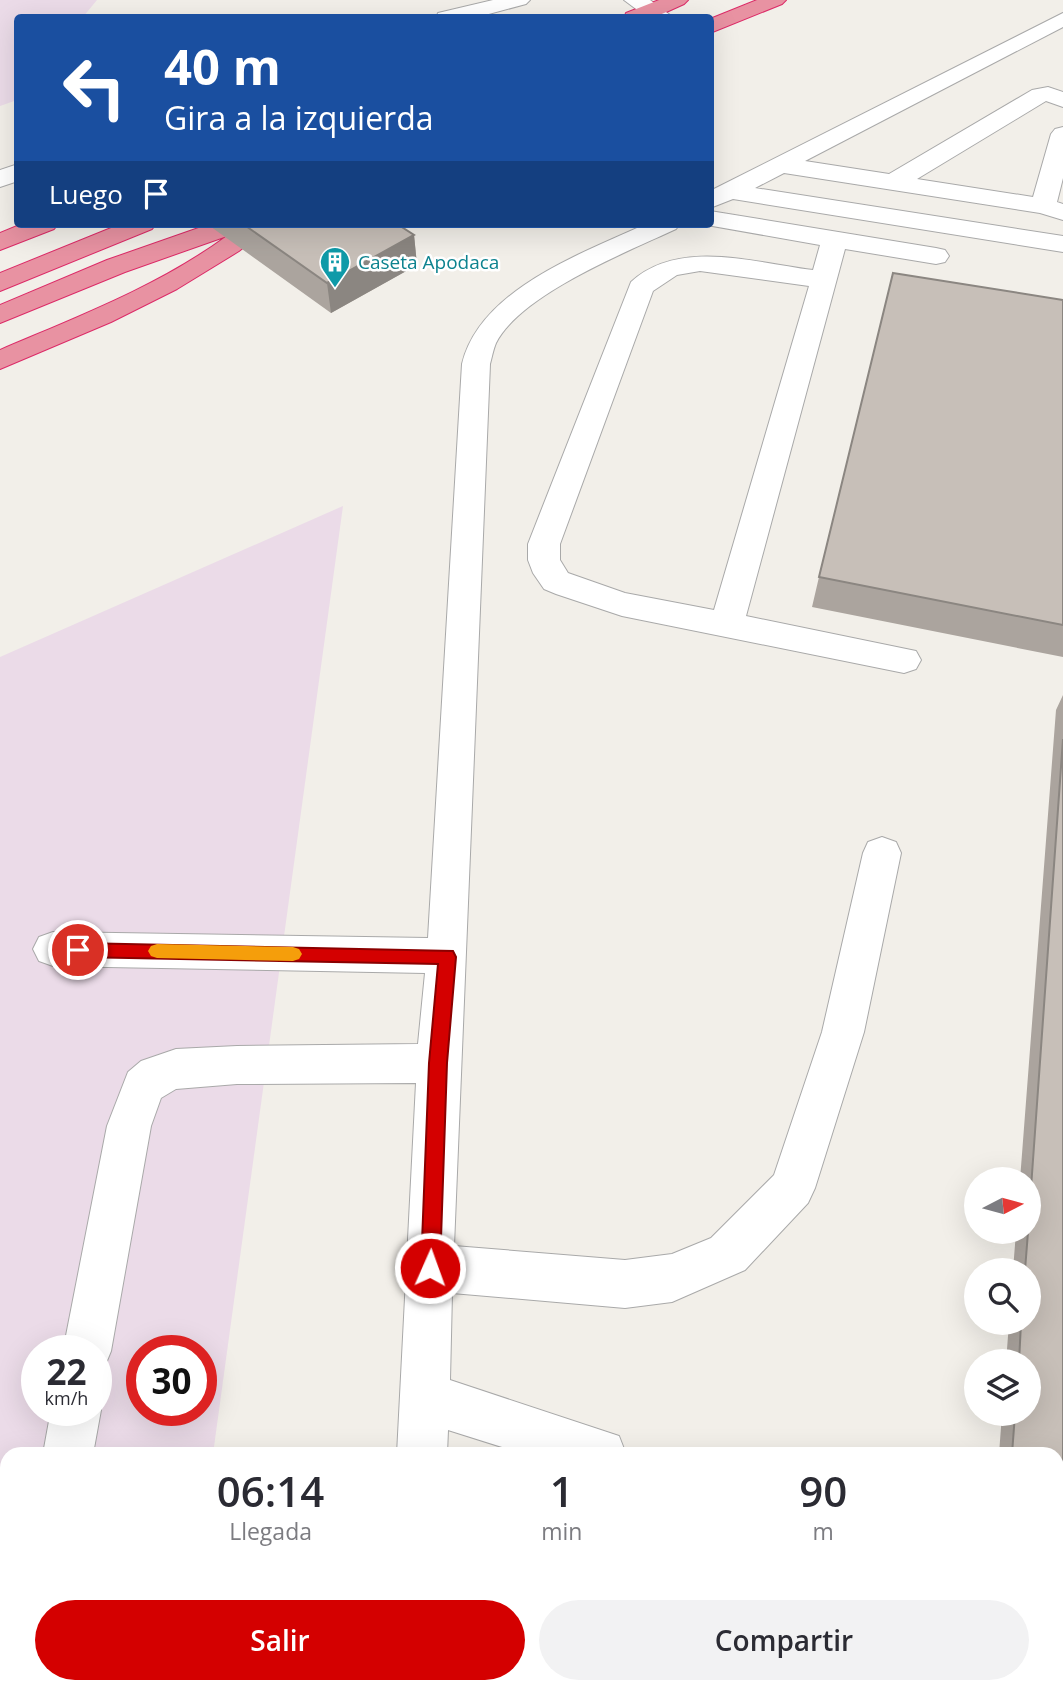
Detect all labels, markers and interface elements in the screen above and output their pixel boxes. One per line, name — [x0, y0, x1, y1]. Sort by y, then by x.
text: 40 m — [164, 33, 281, 99]
icon: left — [49, 42, 140, 133]
text: Gira a la izquierda — [164, 96, 434, 139]
icon: arrive — [137, 175, 175, 213]
text: Luego — [49, 176, 123, 212]
building icon: Caseta Apodaca — [318, 245, 352, 289]
place label: Caseta Apodaca — [358, 249, 499, 275]
pin — [48, 920, 108, 980]
icon: arrive — [59, 931, 97, 969]
north arrow — [964, 1167, 1041, 1244]
map controls — [964, 1167, 1041, 1426]
position arrow — [393, 1231, 467, 1305]
button: search — [964, 1258, 1041, 1335]
speed limit sign: 30 — [126, 1335, 217, 1426]
text: 22 — [46, 1348, 87, 1395]
button: layers — [964, 1349, 1041, 1426]
text: km/h — [45, 1386, 88, 1410]
text: 06:14 — [217, 1462, 324, 1519]
text: 1 — [550, 1462, 574, 1519]
text: 90 — [799, 1462, 847, 1519]
text: Llegada — [229, 1515, 312, 1547]
text: min — [541, 1515, 582, 1547]
text: m — [813, 1515, 834, 1547]
button: Salir — [35, 1600, 525, 1680]
button: Compartir — [539, 1600, 1029, 1680]

